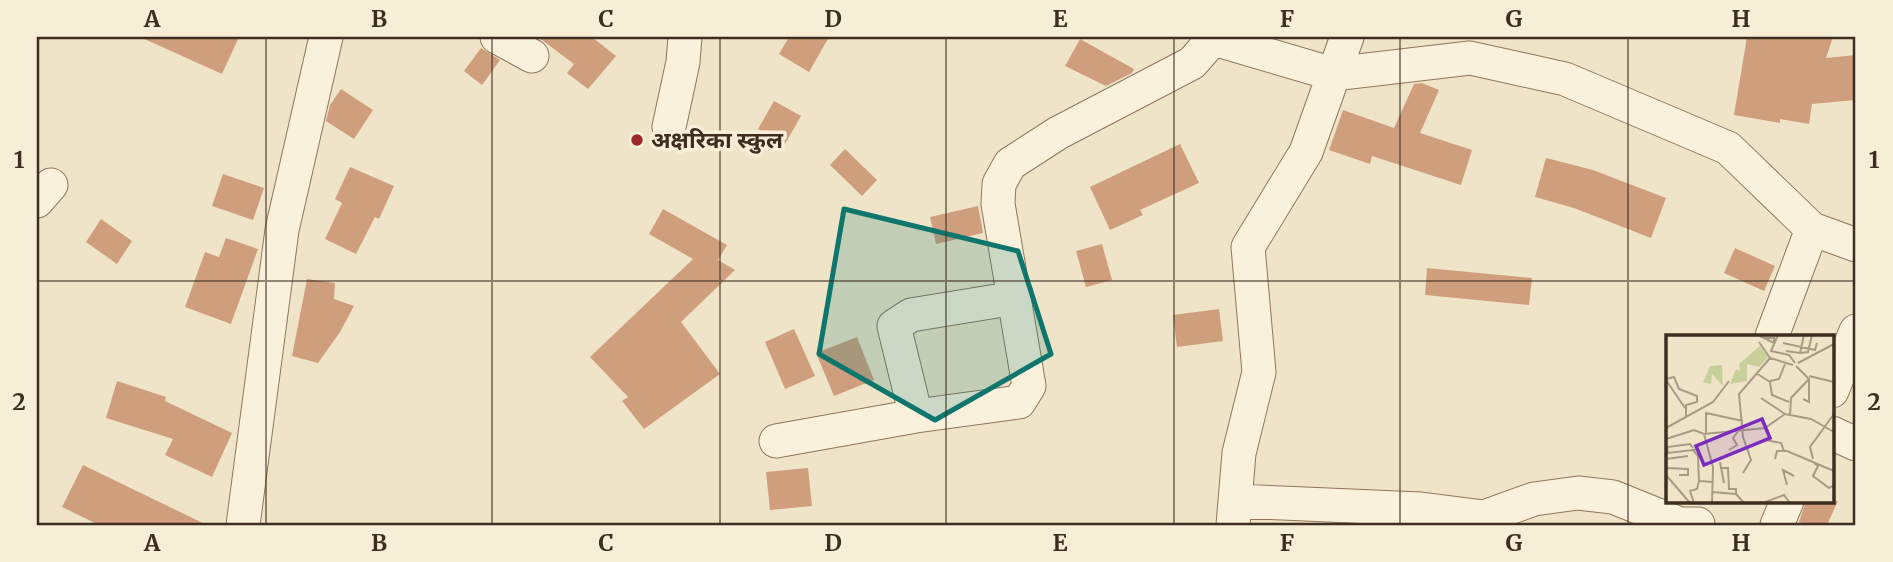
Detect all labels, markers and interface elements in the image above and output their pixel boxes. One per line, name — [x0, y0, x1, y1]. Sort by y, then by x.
text: A — [143, 4, 161, 33]
text: B — [371, 4, 387, 33]
text: C — [598, 4, 614, 33]
text: D — [824, 4, 842, 33]
text: E — [1052, 4, 1068, 33]
text: F — [1280, 4, 1294, 33]
text: G — [1506, 4, 1523, 33]
text: H — [1732, 4, 1751, 33]
place label: अक्षरिका स्कुल — [651, 125, 784, 154]
marker: अक्षरिका स्कुल — [629, 132, 645, 148]
text: 1 — [14, 145, 25, 174]
text: 1 — [1869, 145, 1880, 174]
inset map — [1666, 335, 1834, 503]
text: 2 — [12, 387, 26, 416]
text: 2 — [1867, 387, 1881, 416]
text: A — [143, 528, 161, 557]
text: B — [371, 528, 387, 557]
text: C — [598, 528, 614, 557]
text: D — [824, 528, 842, 557]
text: E — [1052, 528, 1068, 557]
text: F — [1280, 528, 1294, 557]
text: G — [1506, 528, 1523, 557]
text: H — [1732, 528, 1751, 557]

